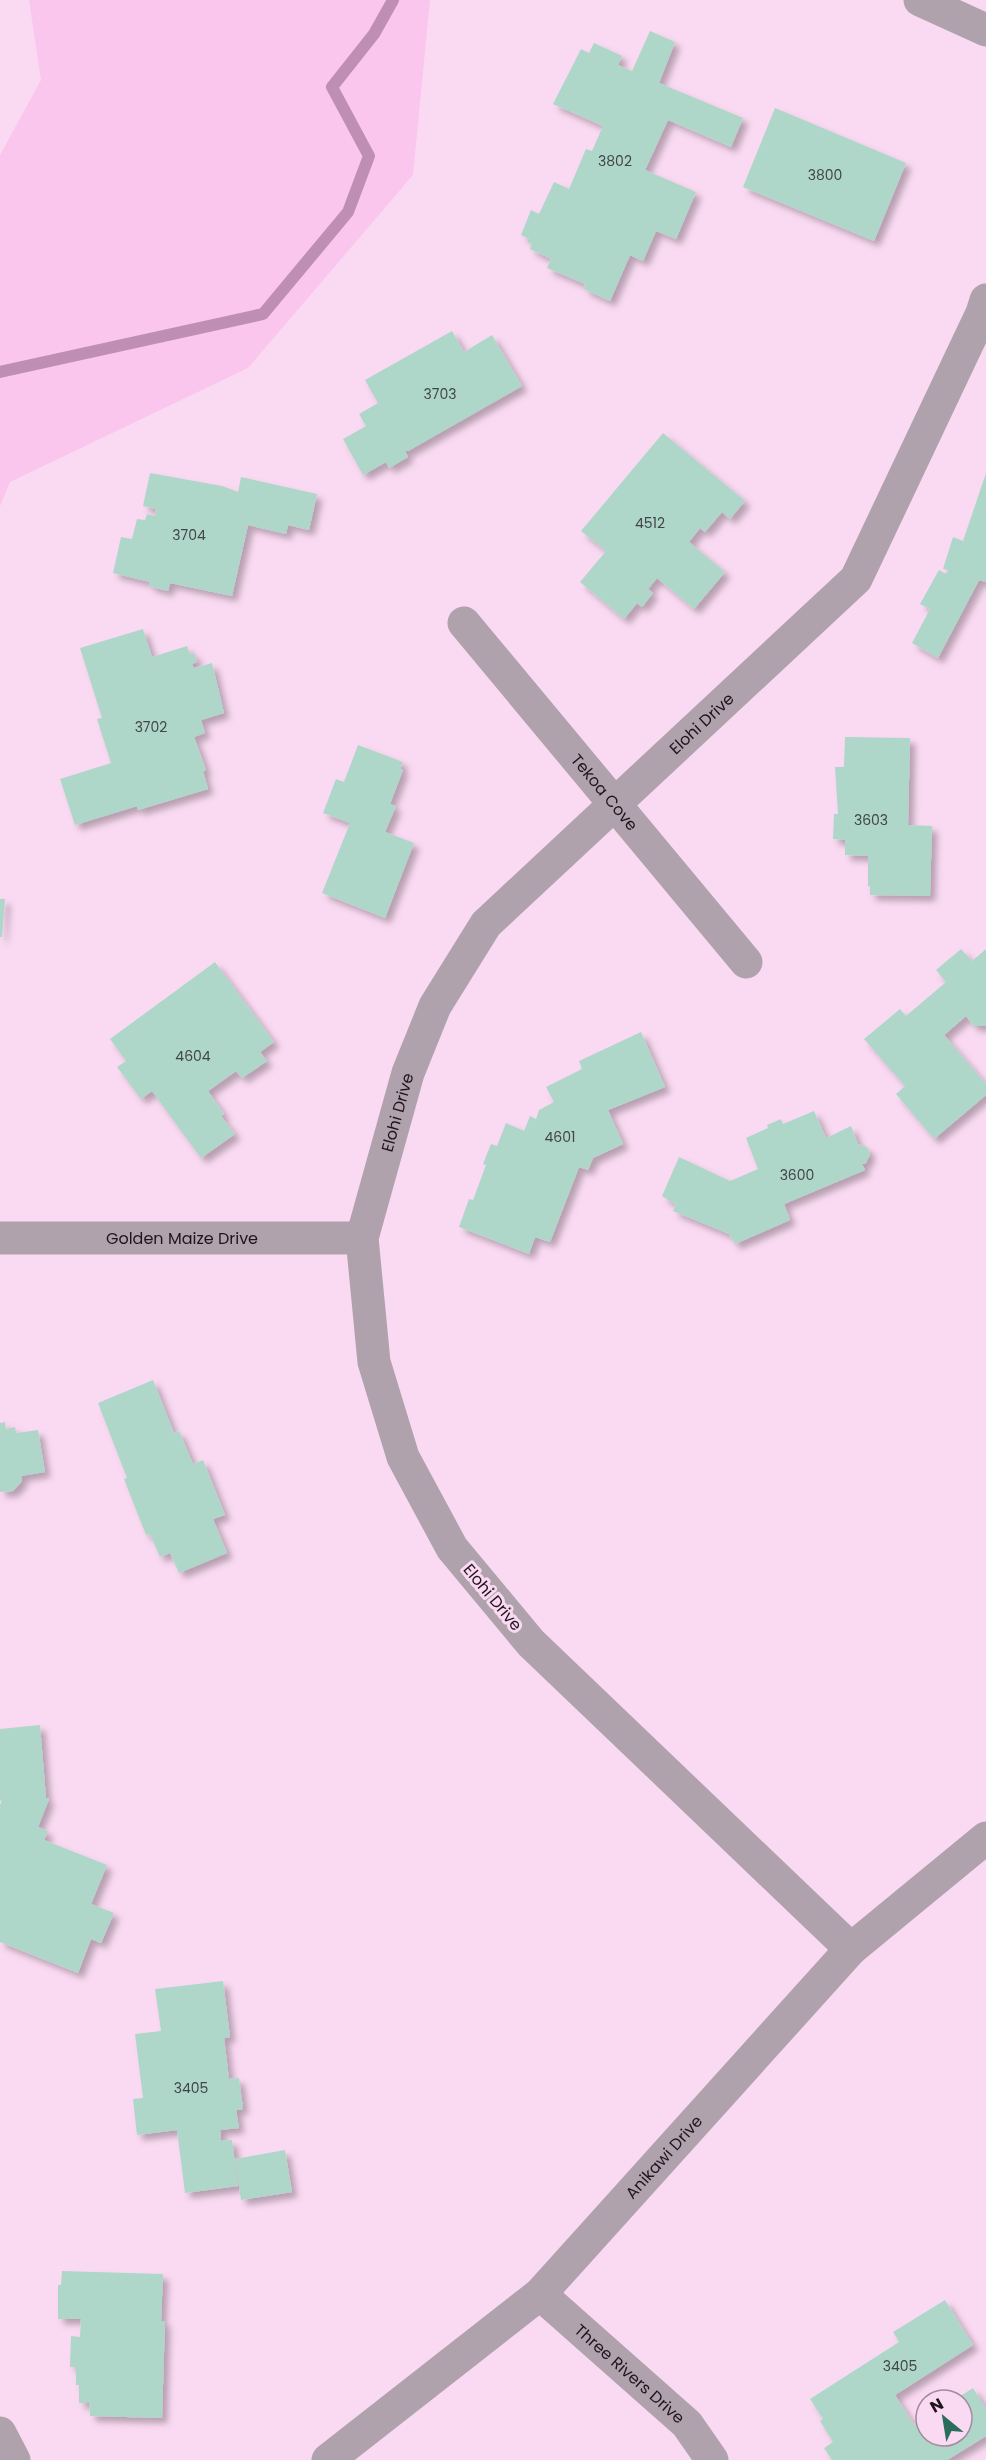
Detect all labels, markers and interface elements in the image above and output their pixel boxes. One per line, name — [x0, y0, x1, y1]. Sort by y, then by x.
house number: 3802 — [598, 151, 632, 171]
house number: 3800 — [808, 165, 842, 185]
house number: 3703 — [424, 384, 456, 404]
house number: 4512 — [635, 513, 665, 533]
house number: 3704 — [172, 525, 206, 545]
street label: Elohi Drive — [664, 688, 739, 760]
house number: 3702 — [135, 717, 167, 737]
street label: Tekoa Cove — [566, 749, 643, 836]
house number: 3603 — [854, 810, 888, 830]
house number: 4604 — [175, 1046, 211, 1066]
street label: Elohi Drive — [376, 1070, 419, 1155]
house number: 4601 — [545, 1127, 575, 1147]
house number: 3600 — [780, 1165, 814, 1185]
street label: Golden Maize Drive — [106, 1227, 258, 1250]
street label: Elohi Drive — [458, 1559, 527, 1636]
house number: 3405 — [174, 2078, 208, 2098]
street label: Anikawi Drive — [620, 2110, 708, 2204]
street label: Three Rivers Drive — [569, 2319, 690, 2429]
house number: 3405 — [883, 2356, 917, 2376]
north arrow — [914, 2388, 974, 2448]
text: N — [926, 2392, 948, 2418]

